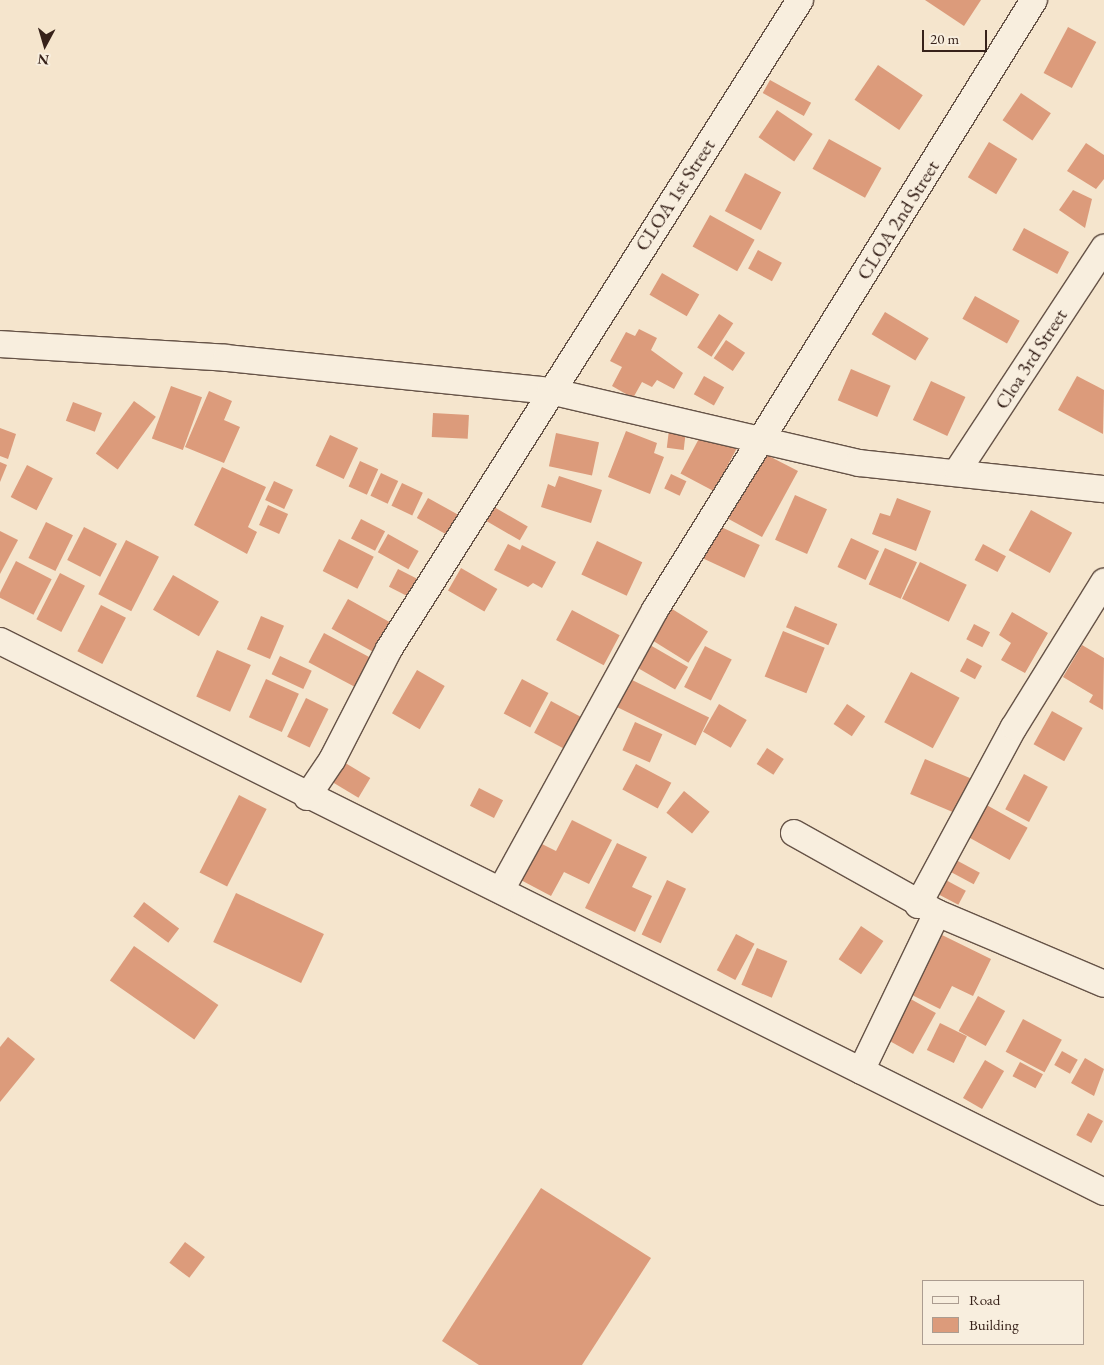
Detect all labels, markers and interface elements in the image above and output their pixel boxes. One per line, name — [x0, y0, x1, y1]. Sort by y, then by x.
north arrow — [20, 20, 70, 70]
scale bar — [924, 20, 989, 52]
text: 20 m — [930, 29, 959, 48]
text: N — [37, 50, 50, 69]
street label: CLOA 1st Street — [630, 135, 720, 255]
street label: CLOA 2nd Street — [852, 156, 944, 284]
street label: Cloa 3rd Street — [990, 304, 1072, 414]
legend — [922, 1280, 1084, 1345]
text: Road — [969, 1290, 1000, 1309]
text: Building — [969, 1315, 1019, 1334]

